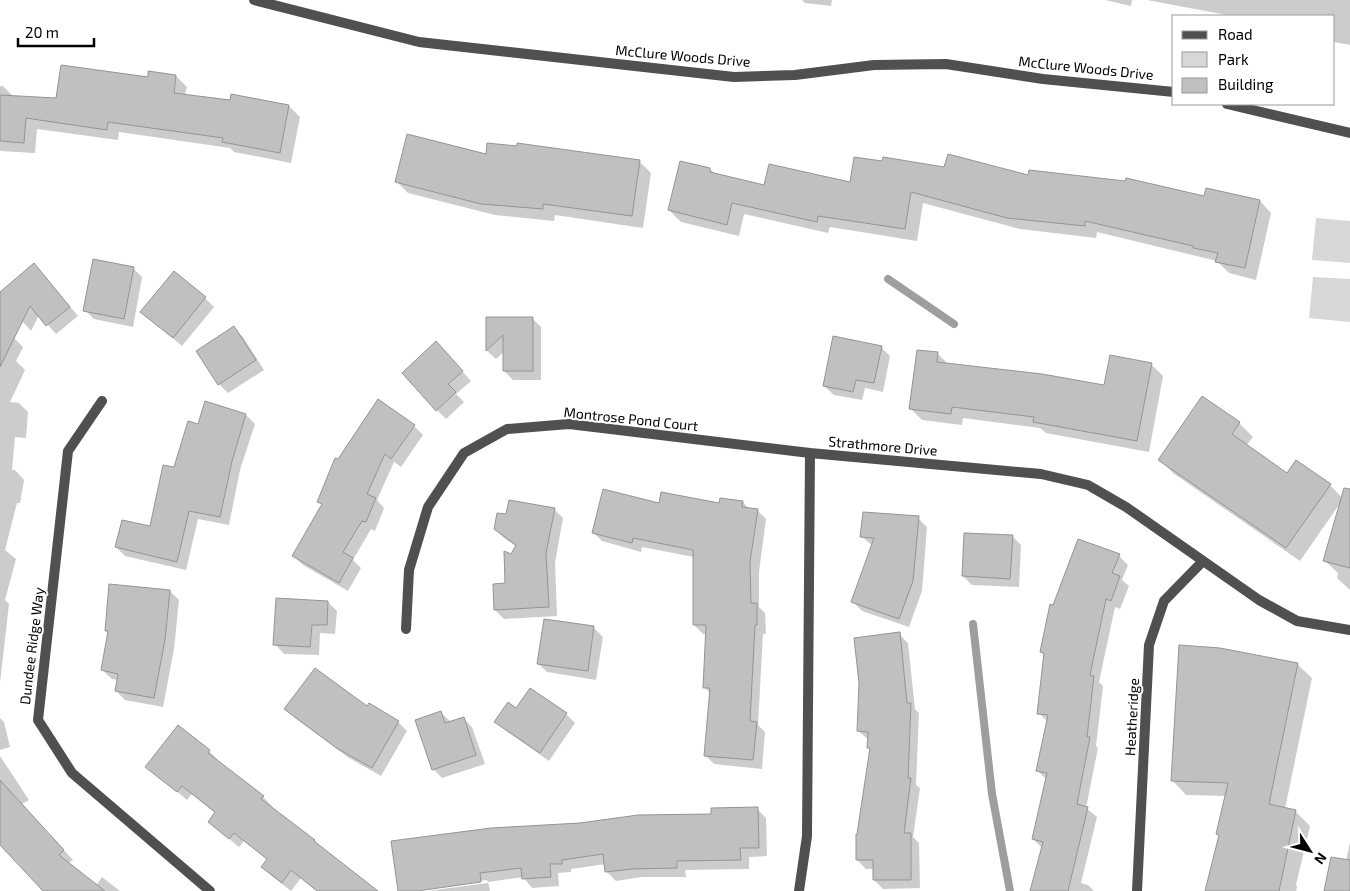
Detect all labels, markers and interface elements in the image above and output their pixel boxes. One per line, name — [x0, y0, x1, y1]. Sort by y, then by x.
scale bar — [18, 15, 94, 47]
legend — [1172, 15, 1335, 105]
text: 20 m — [25, 23, 59, 41]
text: Road — [1218, 25, 1253, 43]
street label: McClure Woods Drive — [615, 41, 751, 70]
text: Park — [1218, 50, 1249, 68]
street label: McClure Woods Drive — [1018, 52, 1154, 83]
text: Building — [1218, 75, 1274, 93]
street label: Montrose Pond Court — [563, 403, 699, 434]
street label: Strathmore Drive — [828, 432, 938, 459]
street label: Dundee Ridge Way — [16, 586, 47, 706]
street label: Heatheridge — [1121, 678, 1142, 756]
north arrow — [1285, 826, 1335, 876]
text: N — [1311, 850, 1331, 868]

